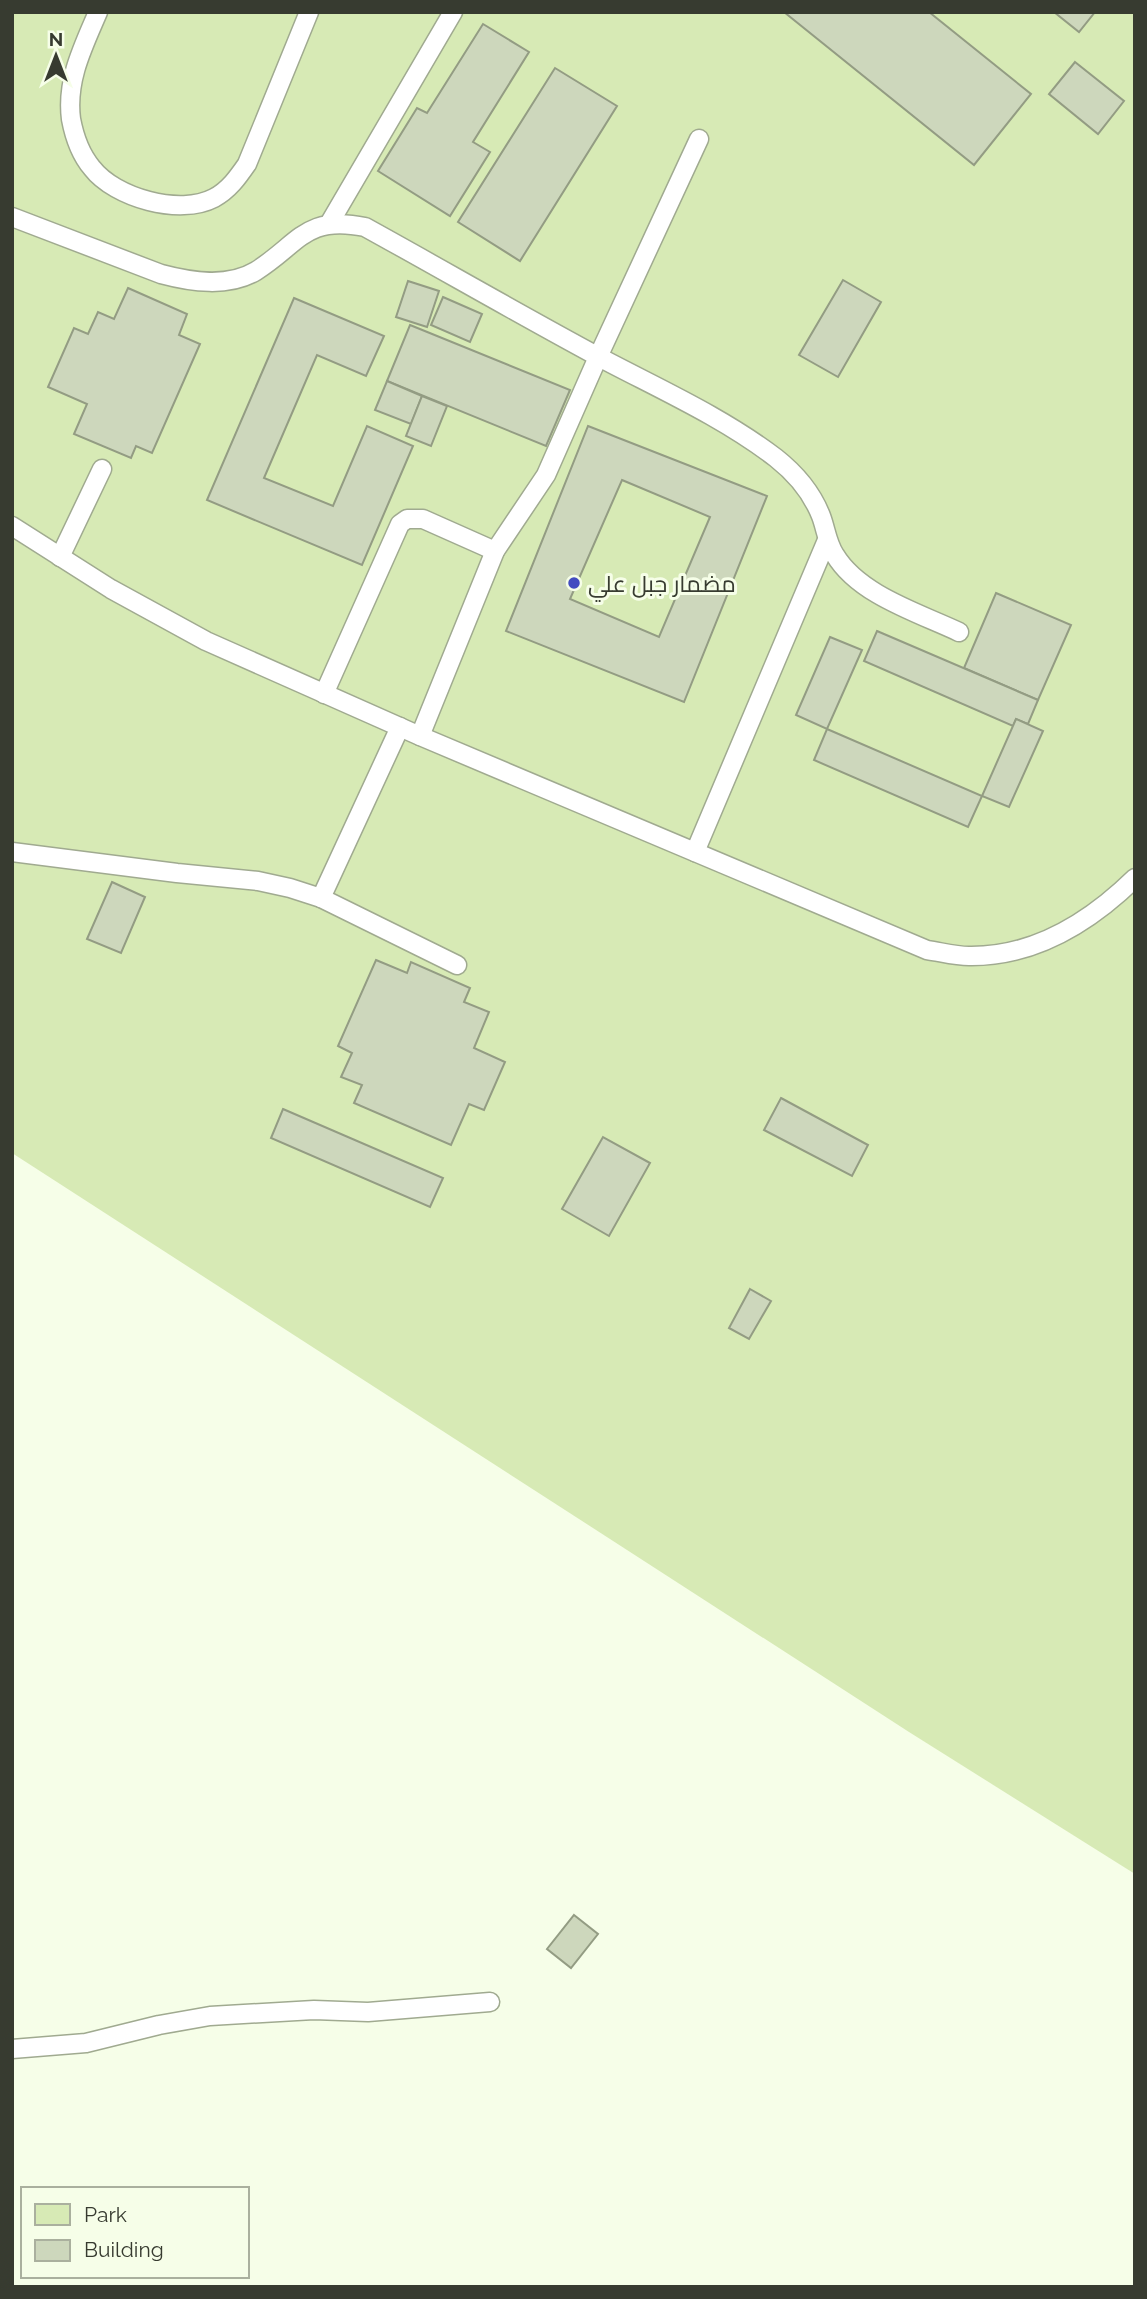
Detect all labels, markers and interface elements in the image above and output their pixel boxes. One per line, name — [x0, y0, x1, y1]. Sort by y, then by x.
north arrow — [21, 21, 91, 91]
text: N — [49, 28, 63, 50]
place label: مضمار جبل علي — [588, 570, 736, 602]
marker: مضمار جبل علي — [566, 575, 582, 591]
legend — [21, 2187, 248, 2278]
text: Park — [84, 2202, 127, 2227]
text: Building — [84, 2237, 164, 2262]

